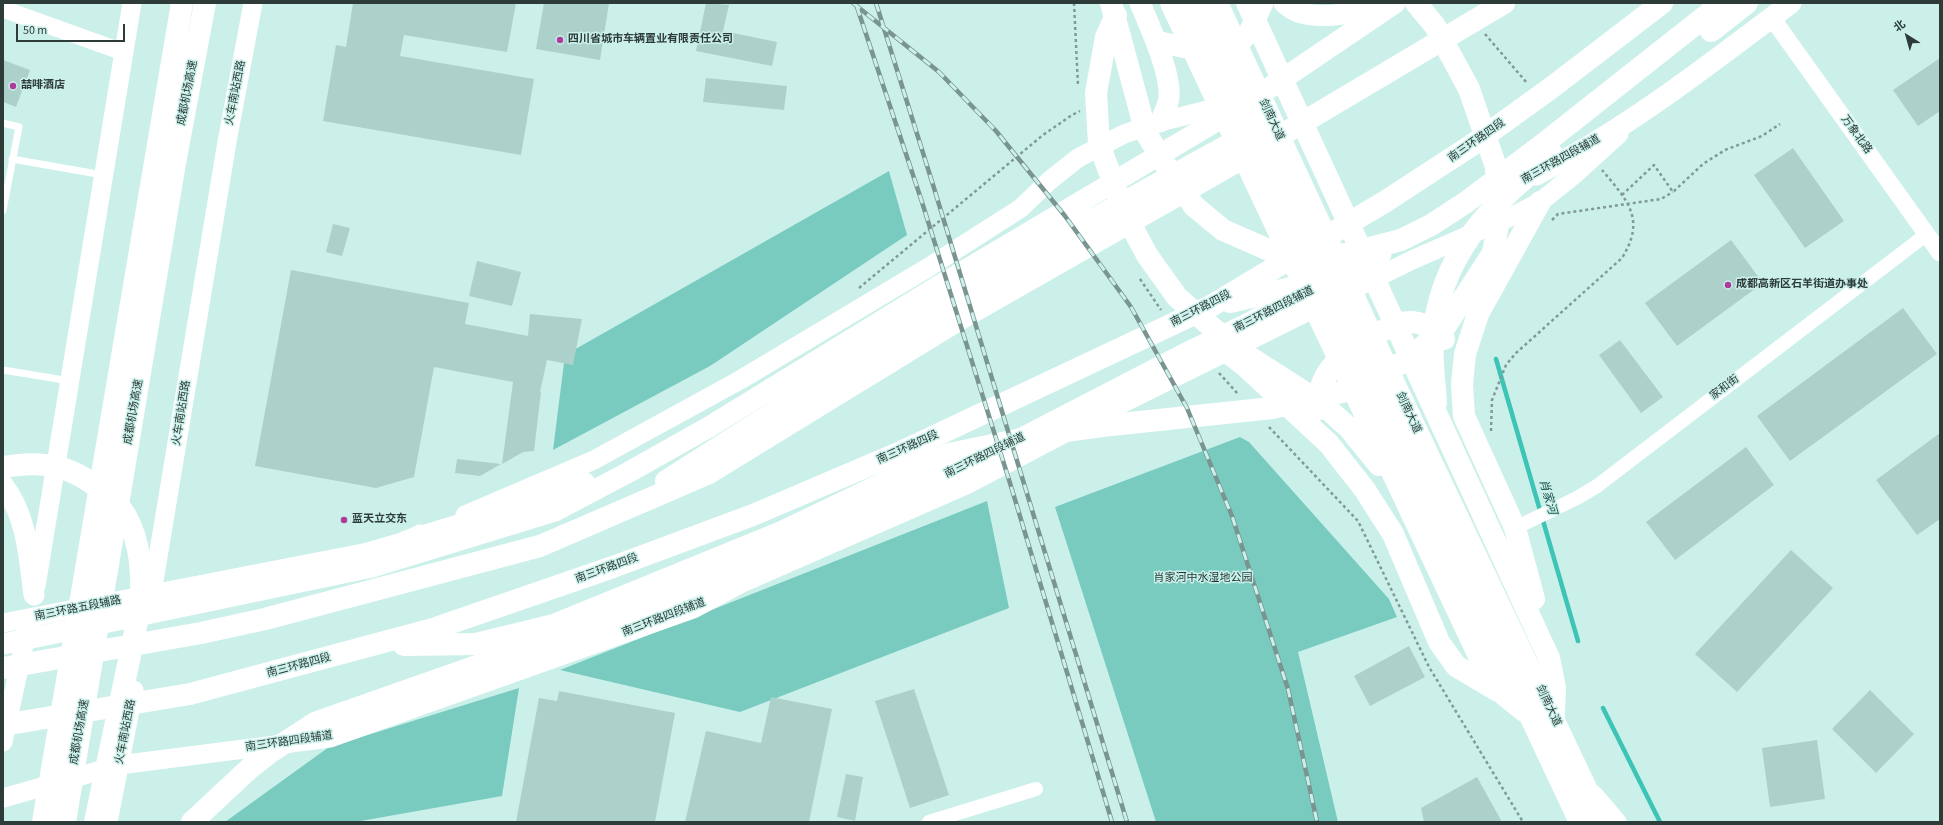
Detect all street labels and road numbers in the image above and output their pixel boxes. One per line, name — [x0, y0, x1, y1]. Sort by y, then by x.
street label: 成都机场高速 — [175, 59, 201, 127]
street label: 火车南站西路 — [223, 59, 249, 127]
street label: 剑南大道 — [1256, 97, 1286, 143]
street label: 万象北路 — [1838, 113, 1874, 157]
street label: 南三环路四段 — [1446, 117, 1508, 165]
street label: 南三环路四段辅道 — [1519, 133, 1603, 187]
street label: 南三环路四段辅道 — [1232, 284, 1316, 336]
street label: 南三环路四段 — [1169, 288, 1233, 330]
street label: 家和街 — [1708, 373, 1742, 403]
street label: 成都机场高速 — [122, 378, 146, 446]
street label: 火车南站西路 — [170, 379, 194, 447]
street label: 剑南大道 — [1393, 390, 1423, 436]
street label: 南三环路四段 — [875, 429, 941, 467]
street label: 南三环路四段辅道 — [943, 431, 1027, 481]
street label: 南三环路四段 — [574, 552, 640, 586]
street label: 南三环路五段辅路 — [34, 594, 122, 624]
street label: 南三环路四段辅道 — [621, 596, 707, 640]
street label: 南三环路四段 — [265, 651, 333, 681]
street label: 剑南大道 — [1533, 683, 1563, 729]
street label: 成都机场高速 — [68, 698, 92, 766]
street label: 火车南站西路 — [113, 698, 139, 766]
street label: 南三环路四段辅道 — [245, 729, 333, 755]

